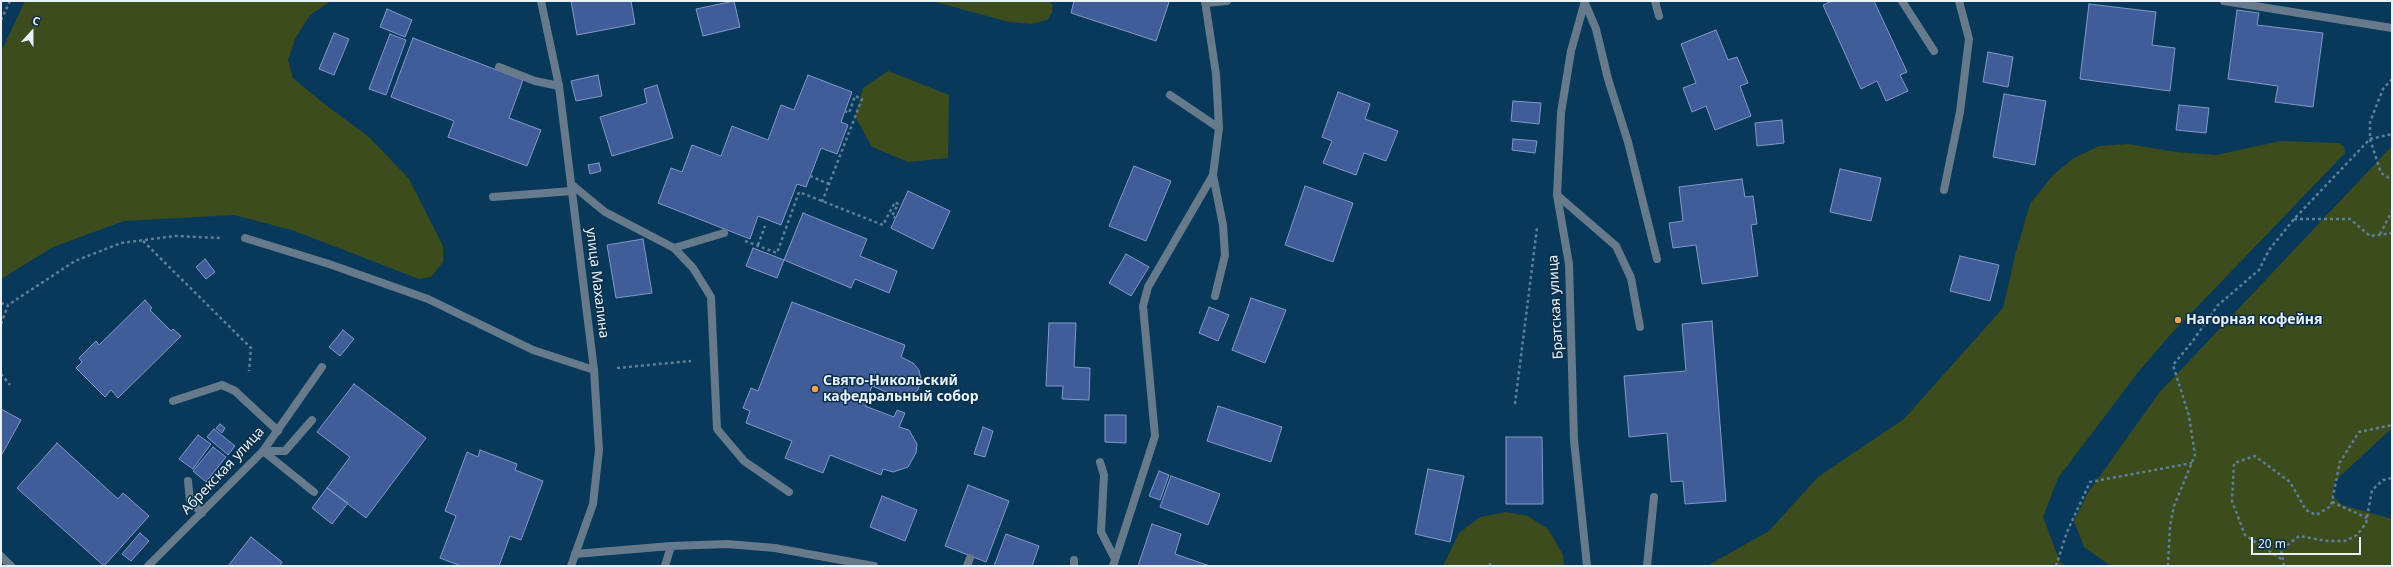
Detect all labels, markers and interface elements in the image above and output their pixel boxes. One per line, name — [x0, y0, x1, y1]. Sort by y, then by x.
north arrow — [12, 12, 52, 52]
text: С — [30, 12, 42, 29]
street label: улица Махалина — [582, 227, 612, 339]
street label: Братская улица — [1545, 254, 1567, 360]
place label: Нагорная кофейня — [2186, 312, 2322, 328]
marker: Нагорная кофейня — [2173, 315, 2183, 325]
place label: Свято-Никольский кафедральный собор — [823, 373, 979, 406]
marker: Свято-Никольский кафедральный собор — [810, 384, 820, 394]
street label: Абрекская улица — [178, 424, 268, 518]
scale bar — [2253, 529, 2363, 555]
text: 20 m — [2258, 535, 2286, 552]

